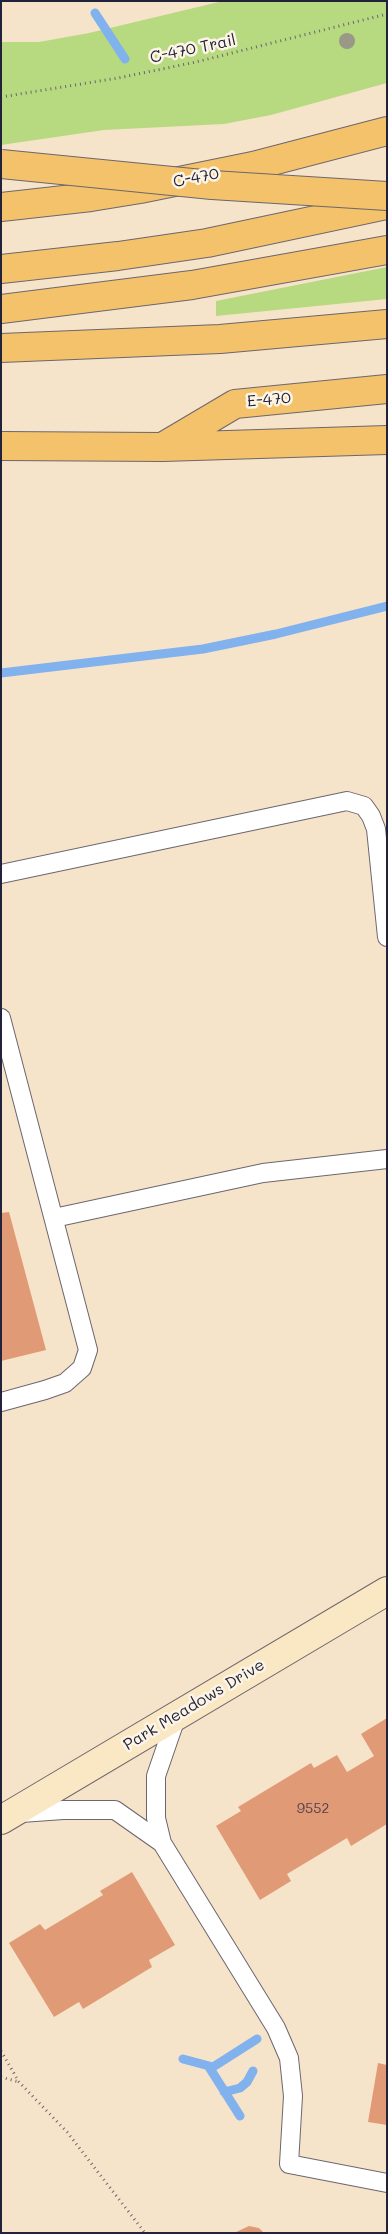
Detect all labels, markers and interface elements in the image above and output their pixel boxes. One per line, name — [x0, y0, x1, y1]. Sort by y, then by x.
street label: C-470 Trail — [148, 31, 238, 67]
street label: C-470 — [171, 164, 221, 192]
street label: E-470 — [246, 389, 292, 411]
street label: Park Meadows Drive — [120, 1655, 268, 1755]
house number: 9552 — [297, 1801, 329, 1817]

